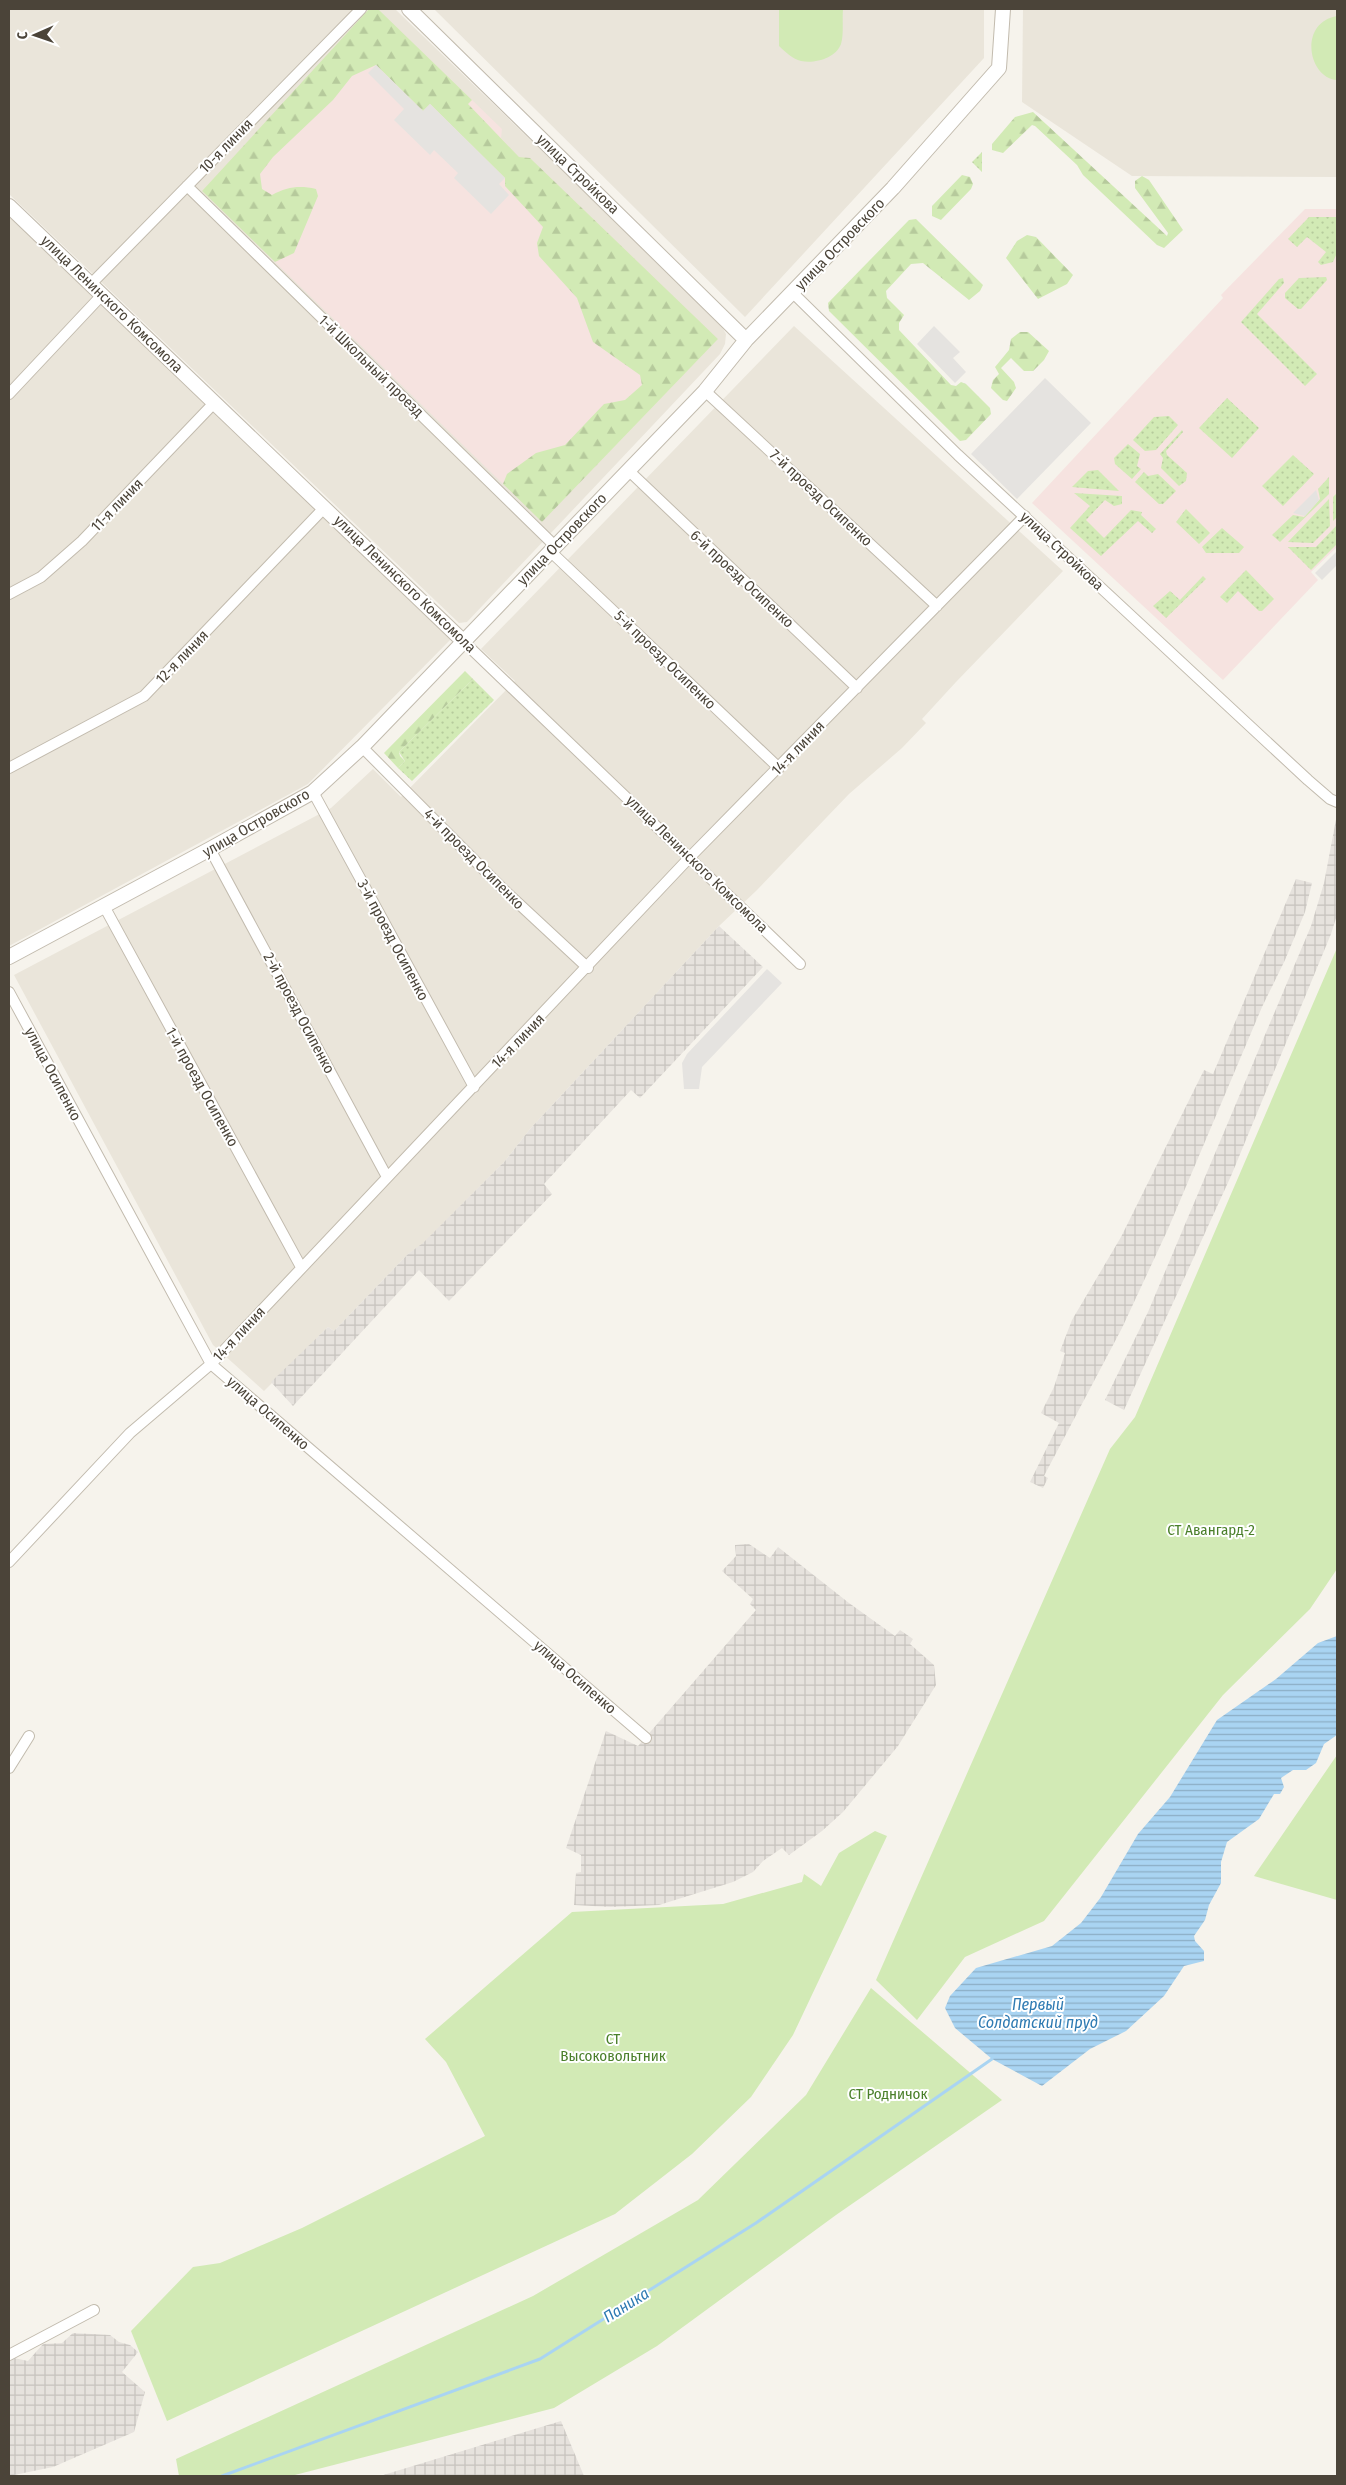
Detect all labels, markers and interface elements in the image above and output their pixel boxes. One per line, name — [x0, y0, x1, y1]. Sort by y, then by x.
north arrow — [10, 10, 60, 60]
text: С — [14, 31, 31, 39]
street label: 10-я линия — [195, 115, 257, 177]
street label: улица Стройкова — [533, 130, 623, 218]
street label: улица Островского — [792, 194, 889, 294]
street label: улица Ленинского Комсомола — [37, 231, 187, 377]
street label: 1-й Школьный проезд — [315, 311, 427, 421]
street label: 7-й проезд Осипенко — [766, 446, 876, 550]
street label: 11-я линия — [87, 475, 147, 535]
street label: улица Островского — [514, 489, 611, 589]
street label: улица Стройкова — [1017, 508, 1107, 594]
street label: улица Ленинского Комсомола — [330, 511, 480, 657]
street label: 6-й проезд Осипенко — [686, 526, 798, 632]
street label: 5-й проезд Осипенко — [610, 607, 720, 713]
street label: 12-я линия — [152, 626, 212, 688]
street label: 14-я линия — [768, 717, 828, 779]
street label: улица Островского — [199, 785, 313, 861]
street label: улица Ленинского Комсомола — [622, 791, 772, 937]
street label: 4-й проезд Осипенко — [420, 805, 528, 913]
street label: 3-й проезд Осипенко — [354, 876, 433, 1004]
street label: 2-й проезд Осипенко — [260, 950, 339, 1077]
street label: 14-я линия — [488, 1010, 548, 1072]
street label: улица Осипенко — [21, 1024, 85, 1124]
street label: 1-й проезд Осипенко — [162, 1024, 242, 1150]
street label: 14-я линия — [209, 1303, 269, 1365]
street label: улица Осипенко — [223, 1372, 313, 1454]
park label: СТ Авангард-2 — [1167, 1521, 1255, 1539]
street label: улица Осипенко — [530, 1636, 620, 1718]
water label: Первый Солдатский пруд — [978, 1995, 1098, 2032]
park label: СТ Высоковольтник — [560, 2030, 666, 2065]
park label: СТ Родничок — [848, 2085, 928, 2103]
water label: Паника — [600, 2284, 652, 2326]

